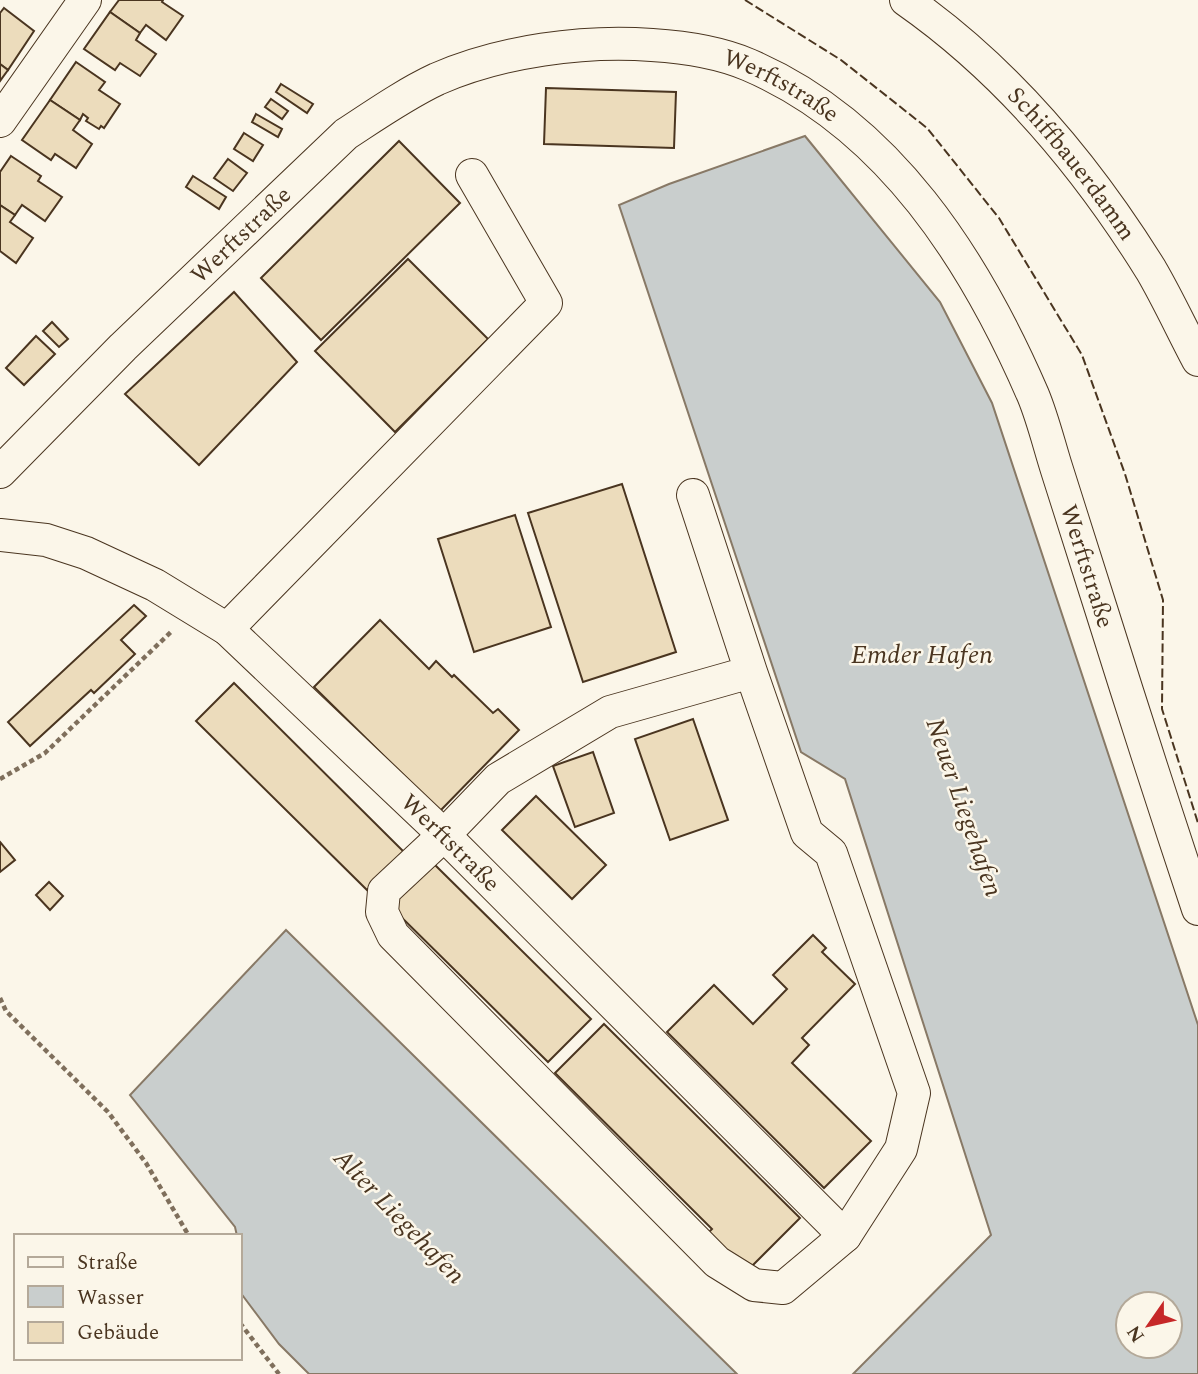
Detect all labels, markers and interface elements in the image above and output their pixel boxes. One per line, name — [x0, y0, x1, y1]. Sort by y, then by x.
street label: Werftstraße — [718, 40, 846, 132]
street label: Schiffbauerdamm — [998, 79, 1144, 248]
street label: Werftstraße — [183, 178, 300, 293]
street label: Werftstraße — [1050, 500, 1123, 633]
water label: Emder Hafen — [851, 635, 993, 675]
water label: Neuer Liegehafen — [915, 712, 1013, 903]
street label: Werftstraße — [392, 786, 508, 901]
water label: Alter Liegehafen — [323, 1139, 475, 1294]
legend — [14, 1234, 242, 1360]
text: Straße — [77, 1247, 138, 1279]
text: Wasser — [77, 1282, 144, 1314]
north arrow — [1114, 1290, 1184, 1360]
text: Gebäude — [77, 1317, 159, 1349]
text: N — [1120, 1319, 1153, 1348]

